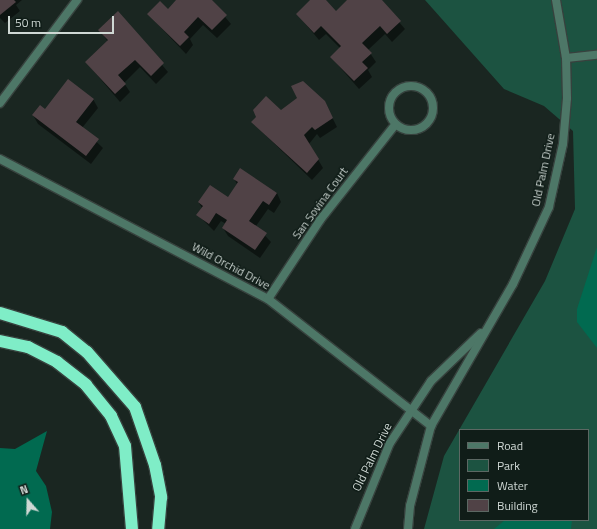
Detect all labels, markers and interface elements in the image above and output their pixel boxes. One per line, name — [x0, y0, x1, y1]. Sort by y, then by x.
scale bar — [10, 8, 116, 34]
text: 50 m — [15, 13, 41, 32]
street label: Old Palm Drive — [528, 132, 558, 208]
street label: San Sovina Court — [289, 164, 351, 242]
street label: Wild Orchid Drive — [189, 239, 273, 293]
street label: Old Palm Drive — [349, 420, 395, 494]
legend — [459, 429, 589, 521]
text: Road — [497, 436, 523, 455]
text: Park — [497, 456, 520, 475]
text: Water — [497, 476, 528, 495]
north arrow — [8, 481, 48, 521]
text: N — [18, 481, 30, 499]
text: Building — [497, 496, 538, 515]

